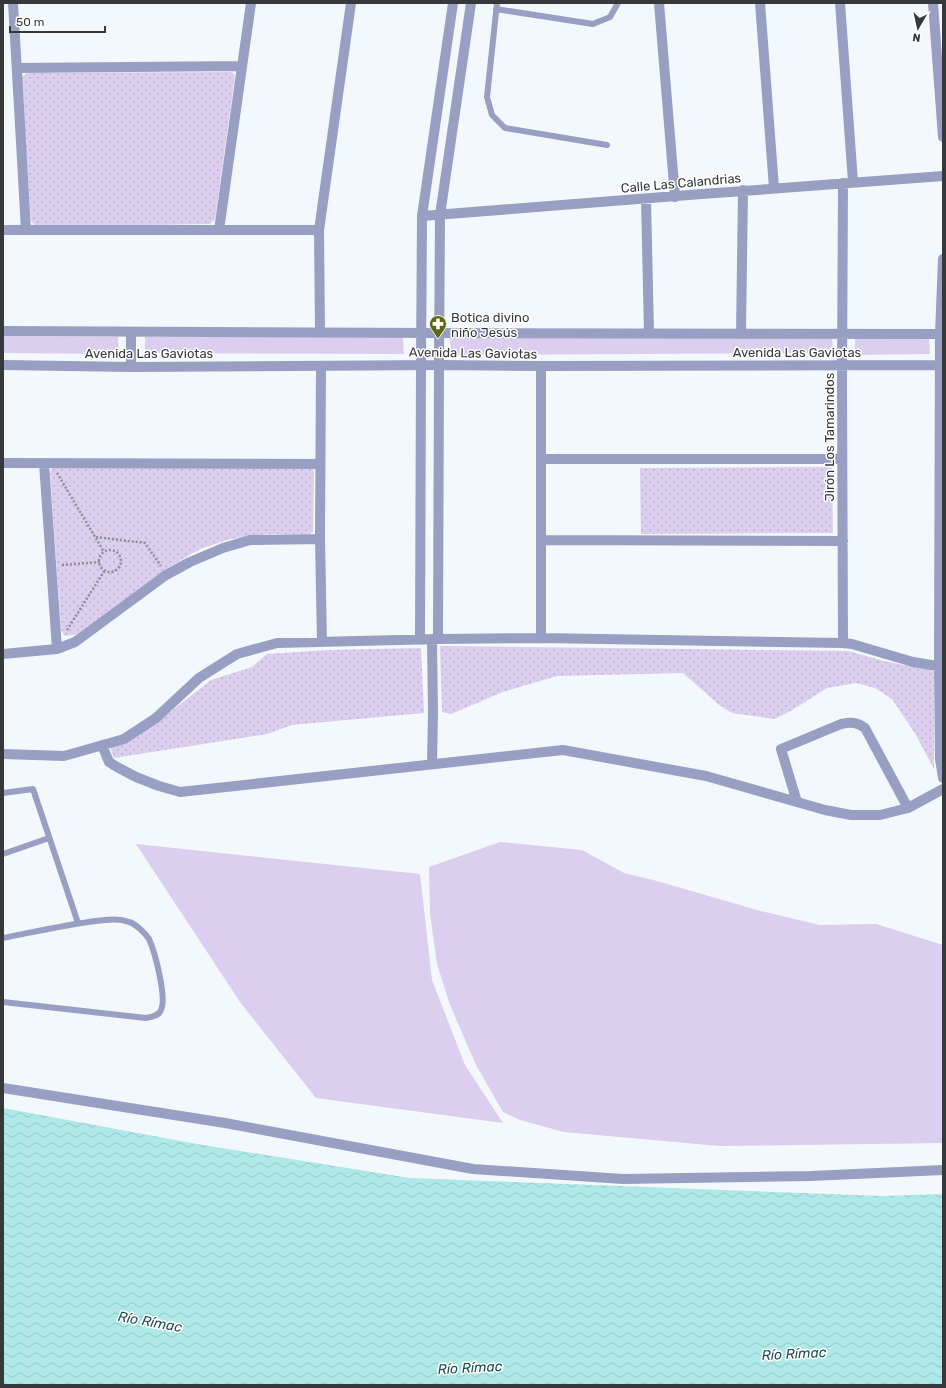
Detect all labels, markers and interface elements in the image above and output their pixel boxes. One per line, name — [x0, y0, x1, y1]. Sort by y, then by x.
scale bar — [10, 8, 105, 34]
north arrow — [898, 8, 938, 48]
text: 50 m — [16, 15, 44, 29]
text: N — [912, 30, 921, 44]
street label: Calle Las Calandrias — [620, 170, 742, 196]
place label: Botica divino niño Jesús — [451, 310, 529, 340]
pharmacy icon: Botica divino niño Jesús — [428, 314, 448, 339]
street label: Avenida Las Gaviotas — [409, 344, 538, 362]
street label: Avenida Las Gaviotas — [733, 345, 862, 360]
street label: Avenida Las Gaviotas — [85, 346, 214, 361]
street label: Jirón Los Tamarindos — [822, 372, 837, 501]
water label: Río Rímac — [117, 1308, 184, 1336]
water label: Río Rímac — [761, 1344, 827, 1364]
water label: Río Rímac — [437, 1358, 503, 1378]

